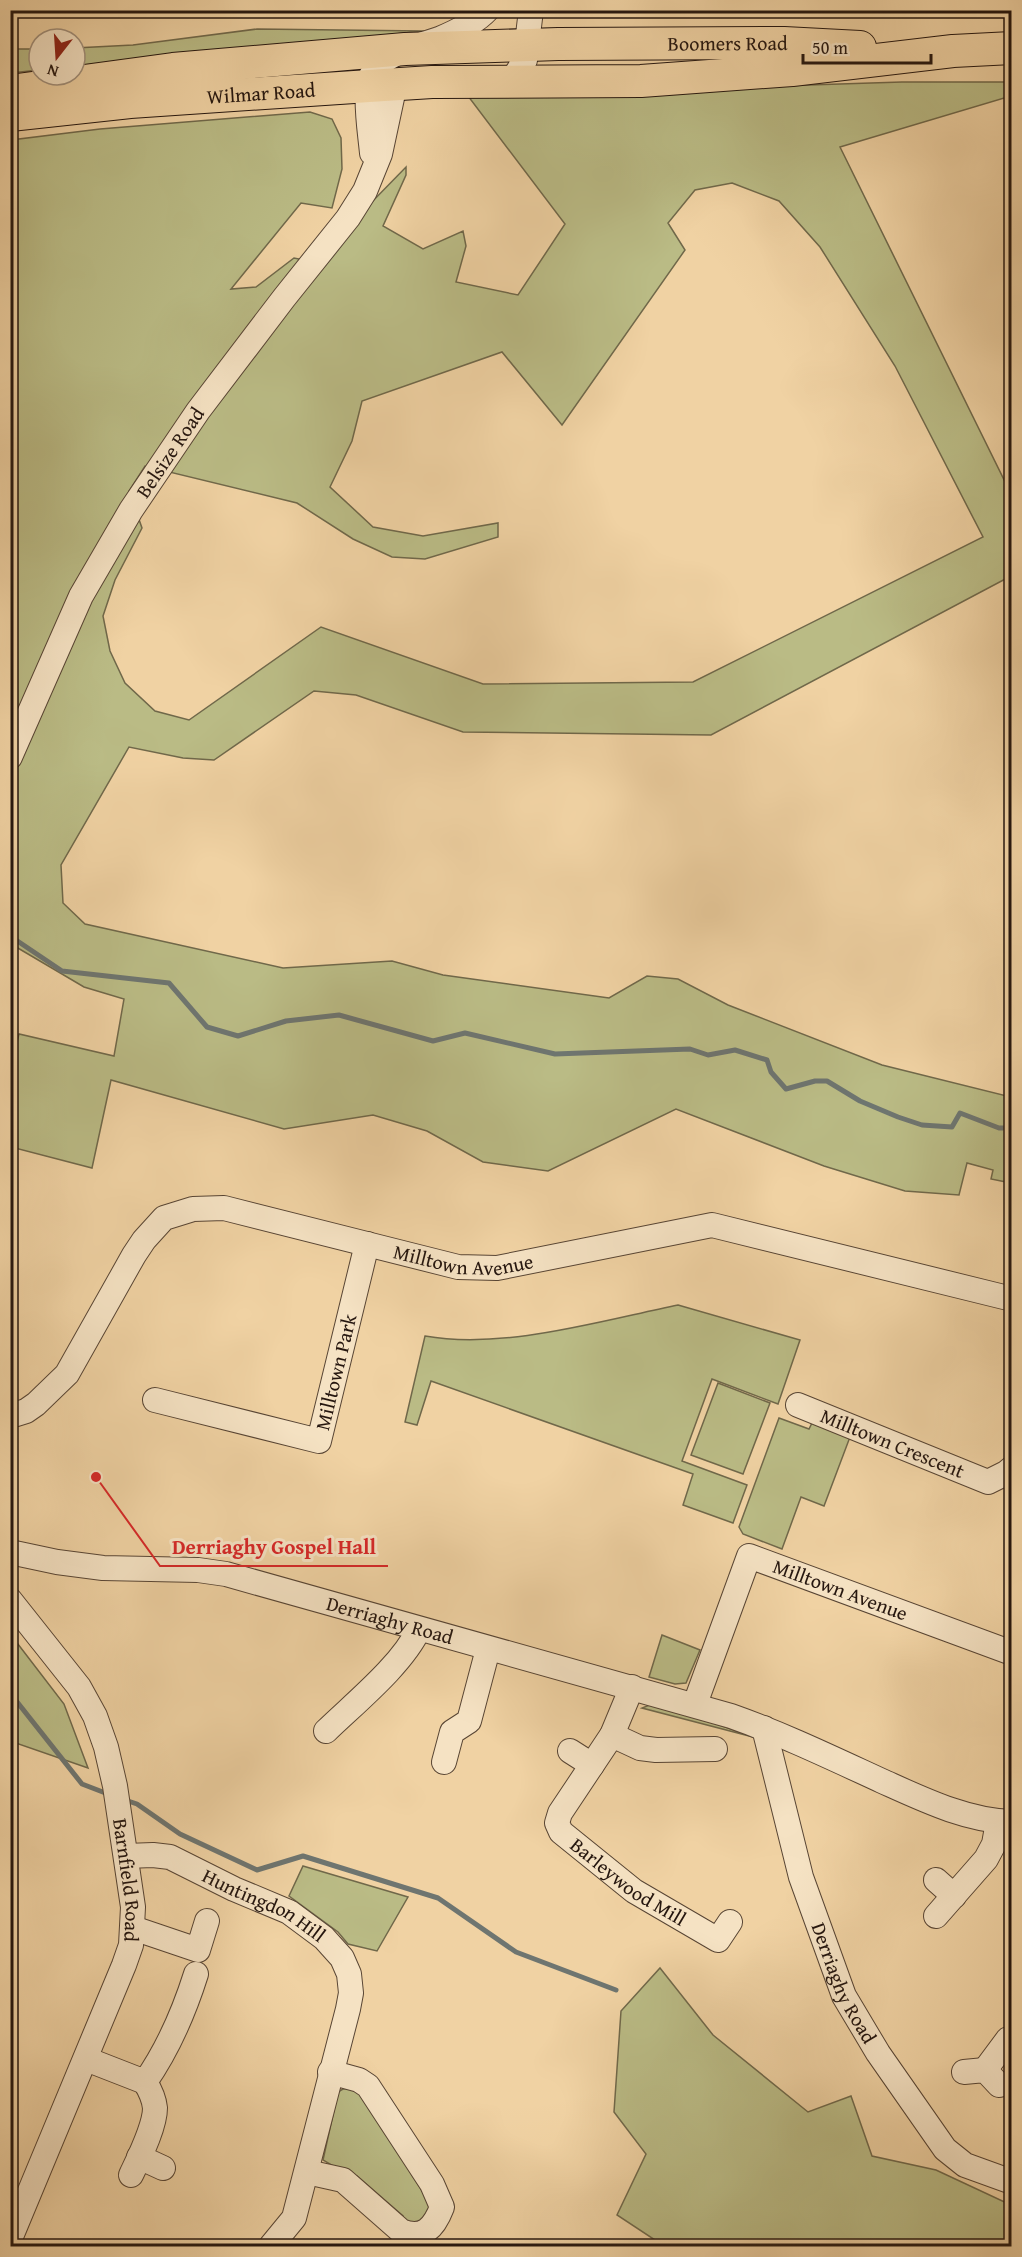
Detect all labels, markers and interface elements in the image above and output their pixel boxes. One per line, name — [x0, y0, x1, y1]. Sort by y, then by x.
north arrow — [27, 27, 87, 87]
scale bar — [803, 27, 930, 65]
street label: Boomers Road — [668, 28, 788, 58]
text: 50 m — [812, 34, 848, 61]
text: N — [44, 58, 61, 84]
street label: Wilmar Road — [206, 75, 316, 111]
street label: Belsize Road — [128, 401, 211, 503]
street label: Milltown Avenue — [391, 1236, 536, 1283]
street label: Milltown Park — [307, 1310, 364, 1433]
street label: Milltown Crescent — [816, 1401, 969, 1485]
callout: Derriaghy Gospel Hall — [160, 1527, 388, 1566]
text: Derriaghy Gospel Hall — [172, 1531, 377, 1562]
street label: Milltown Avenue — [769, 1551, 912, 1627]
street label: Derriaghy Road — [323, 1588, 457, 1651]
street label: Barnfield Road — [106, 1816, 149, 1943]
street label: Barleywood Mill — [564, 1830, 692, 1933]
street label: Huntingdon Hill — [198, 1861, 332, 1949]
street label: Derriaghy Road — [805, 1918, 884, 2049]

